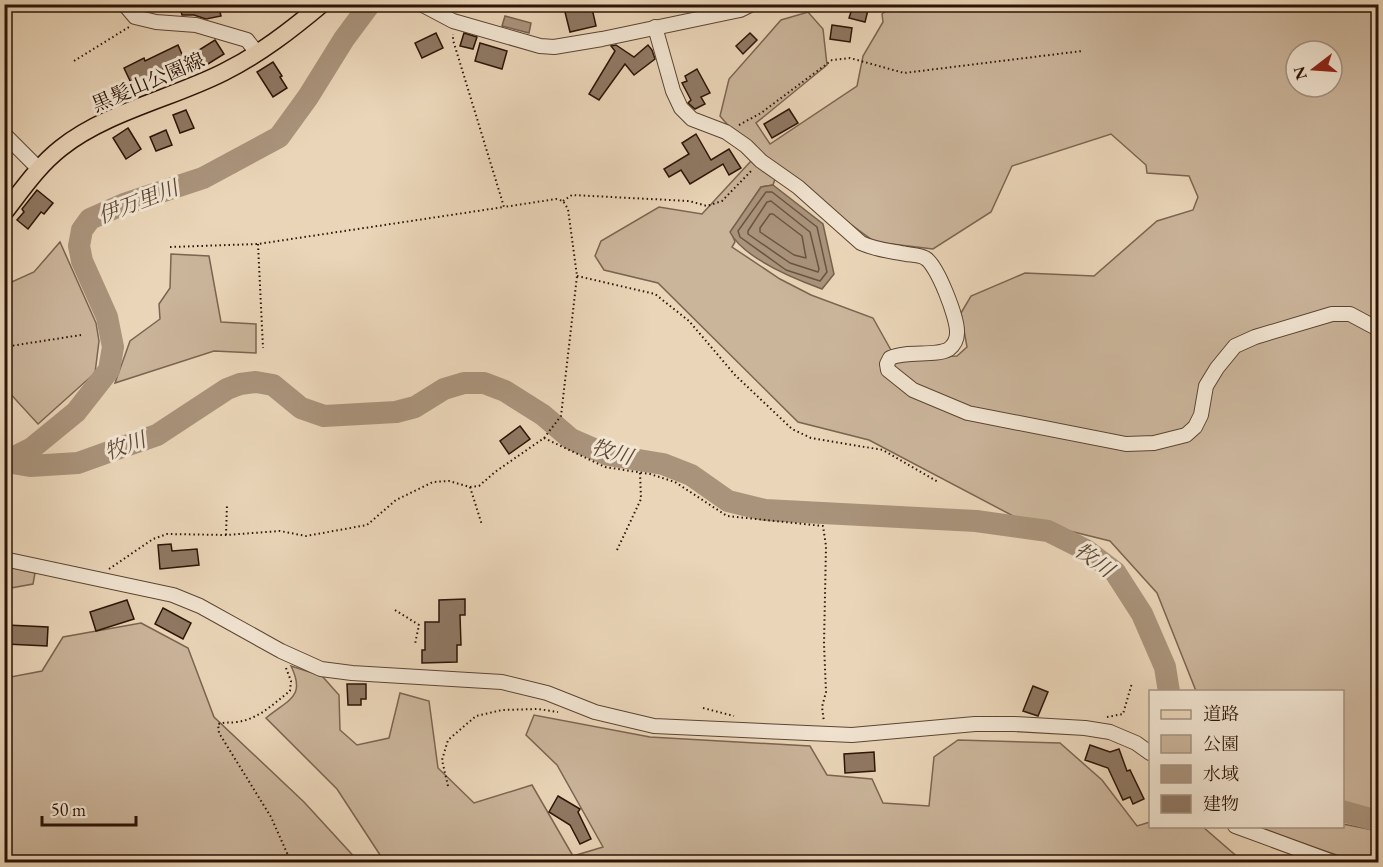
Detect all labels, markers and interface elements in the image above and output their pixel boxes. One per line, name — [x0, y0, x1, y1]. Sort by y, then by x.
north arrow — [1284, 39, 1344, 99]
street label: 黒髪山公園線 — [88, 47, 208, 117]
text: N — [1288, 64, 1312, 83]
water label: 伊万里川 — [94, 173, 184, 229]
water label: 牧川 — [100, 425, 151, 465]
water label: 牧川 — [588, 433, 638, 471]
water label: 牧川 — [1069, 536, 1121, 584]
legend — [1149, 690, 1344, 828]
text: 道路 — [1203, 702, 1239, 725]
text: 公園 — [1203, 732, 1239, 755]
text: 水域 — [1203, 762, 1239, 785]
scale bar — [42, 789, 136, 827]
text: 建物 — [1203, 792, 1239, 815]
text: 50 m — [51, 798, 86, 821]

